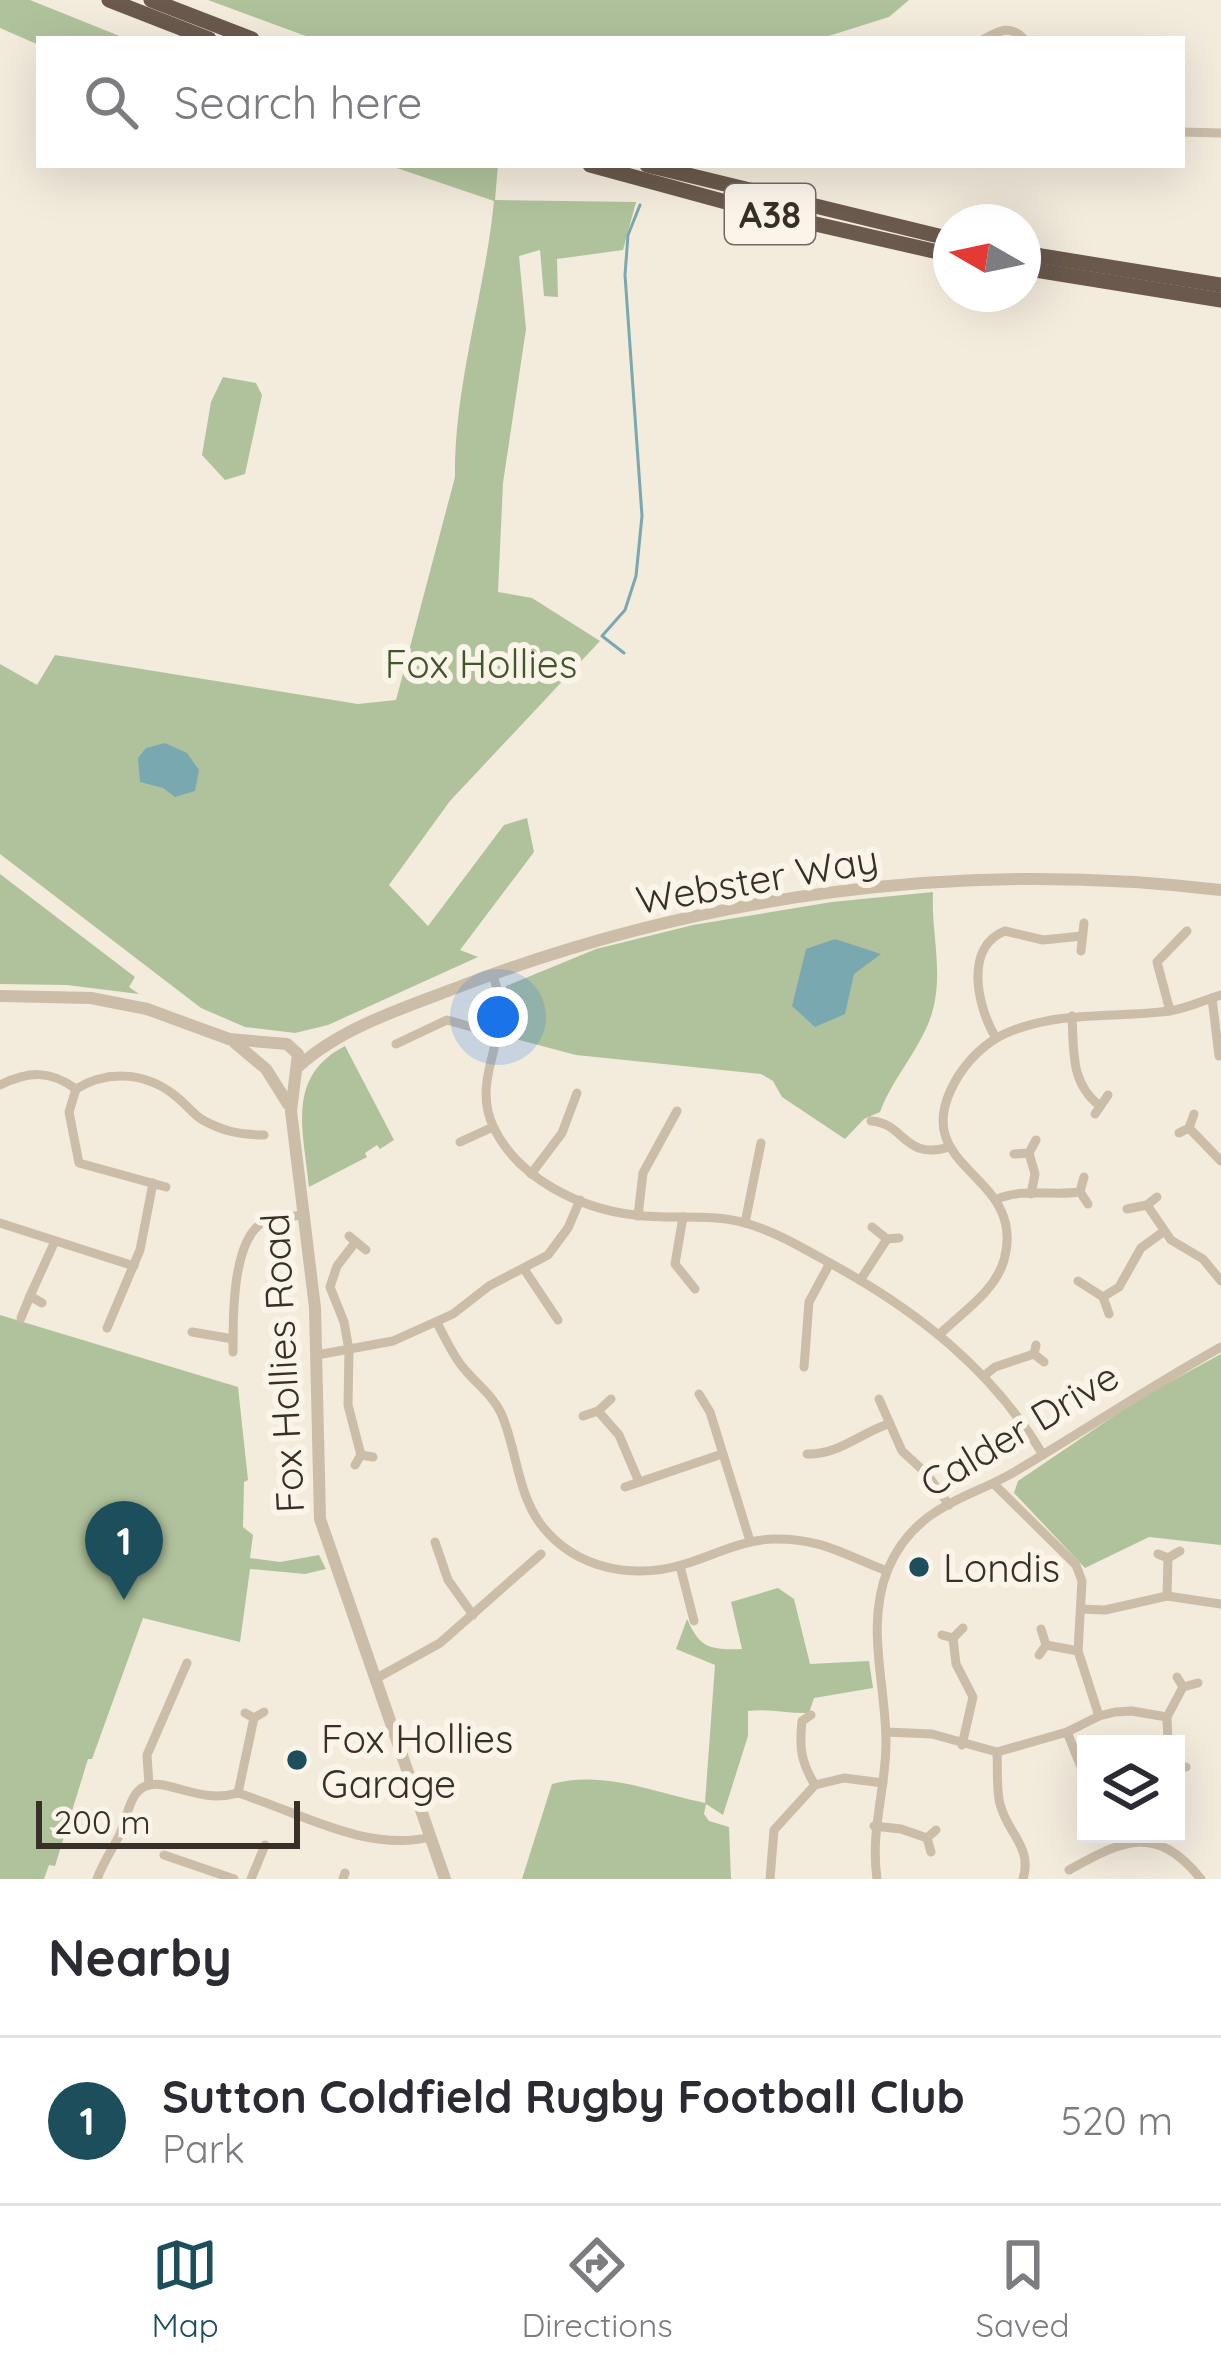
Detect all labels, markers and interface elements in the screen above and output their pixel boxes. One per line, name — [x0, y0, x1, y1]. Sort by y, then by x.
search box — [36, 36, 1185, 168]
icon: search — [78, 69, 144, 135]
text: Search here — [174, 74, 422, 130]
road number: A38 — [725, 184, 815, 244]
north arrow — [933, 204, 1041, 312]
park label: Fox Hollies — [385, 639, 577, 688]
street label: Webster Way — [632, 834, 882, 924]
your location — [468, 987, 528, 1047]
street label: Fox Hollies Road — [250, 1212, 314, 1514]
street label: Calder Drive — [911, 1351, 1127, 1507]
pin: 1 — [85, 1501, 163, 1600]
place label: Londis — [943, 1543, 1060, 1592]
marker: Londis — [906, 1554, 932, 1580]
place label: Fox Hollies Garage — [321, 1714, 513, 1808]
map controls — [1077, 1735, 1185, 1843]
button: layers — [1077, 1735, 1185, 1843]
marker: Fox Hollies Garage — [284, 1747, 310, 1773]
scale bar — [36, 1795, 300, 1848]
text: 200 m — [54, 1801, 151, 1842]
text: Nearby — [48, 1925, 232, 1989]
text: Sutton Coldfield Rugby Football Club — [162, 2068, 965, 2124]
text: 1 — [79, 2096, 95, 2145]
text: 520 m — [1061, 2096, 1173, 2145]
text: Park — [162, 2124, 245, 2173]
tab: Map — [151, 2232, 219, 2345]
tab: Directions — [521, 2232, 673, 2345]
tab: Saved — [976, 2232, 1070, 2345]

